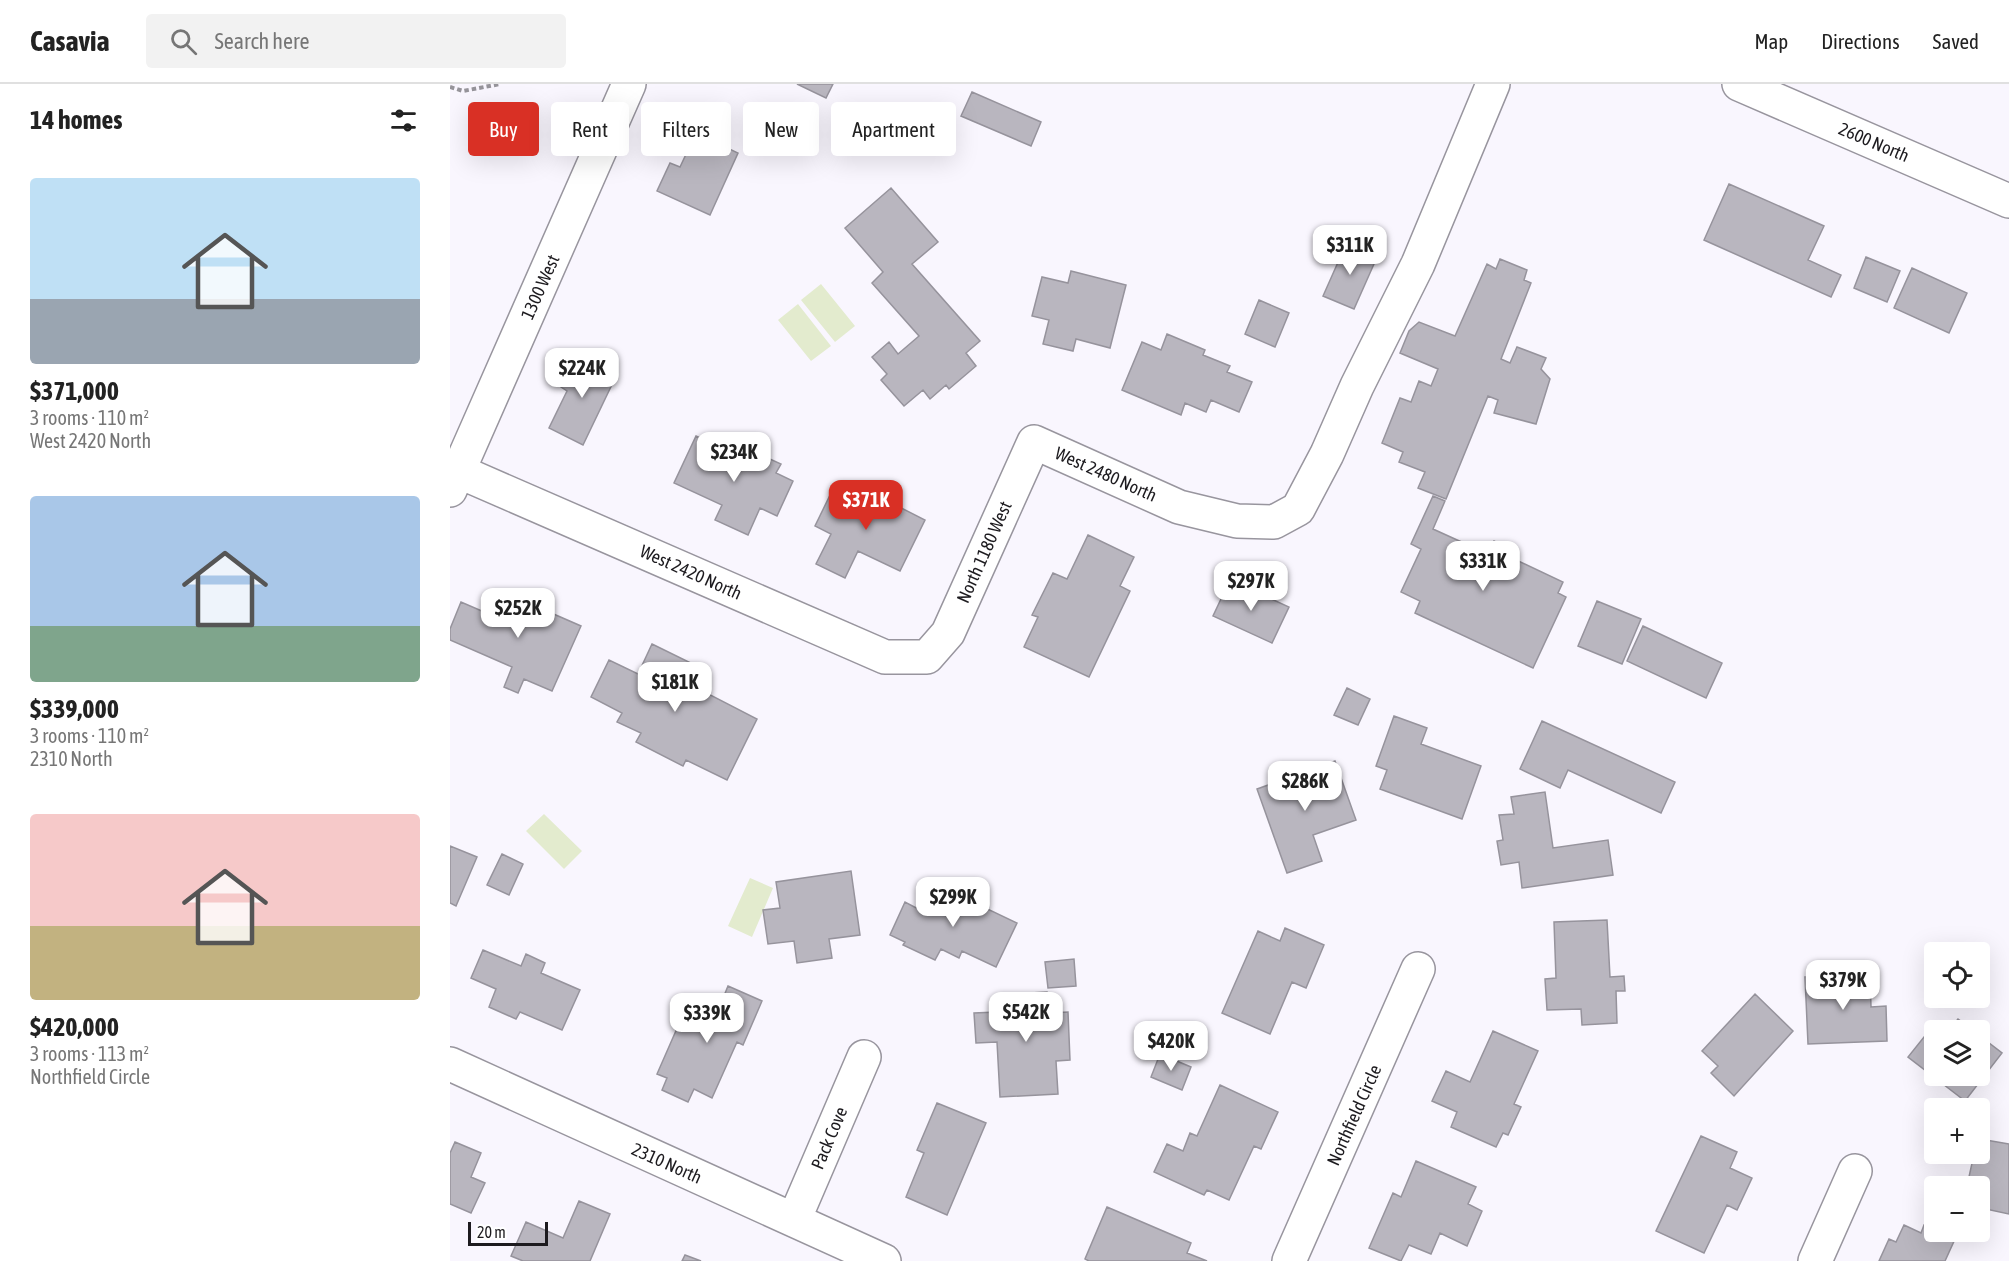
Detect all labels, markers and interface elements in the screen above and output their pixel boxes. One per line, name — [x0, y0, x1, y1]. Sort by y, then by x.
search box — [146, 14, 566, 68]
text: Casavia — [30, 25, 110, 57]
icon: search — [167, 25, 200, 58]
text: Search here — [215, 28, 309, 54]
text: Map — [1754, 29, 1788, 53]
text: Directions — [1821, 29, 1900, 53]
text: Saved — [1933, 29, 1979, 53]
chip: Buy — [468, 102, 539, 156]
chip: Rent — [551, 102, 629, 156]
chip: Filters — [641, 102, 731, 156]
chip: New — [743, 102, 819, 156]
chip: Apartment — [831, 102, 956, 156]
icon: filters — [387, 104, 420, 137]
text: 14 homes — [30, 105, 123, 135]
street label: 2600 North — [1836, 118, 1912, 166]
icon: home — [171, 217, 279, 325]
pin: $311K — [1308, 225, 1392, 276]
text: $311K — [1327, 233, 1373, 256]
street label: 1300 West — [516, 251, 564, 323]
pin: $224K — [540, 348, 624, 399]
text: $224K — [559, 356, 605, 379]
text: $371,000 — [30, 376, 119, 406]
text: 3 rooms · 110 m² — [30, 406, 149, 429]
text: West 2420 North — [30, 429, 151, 452]
pin: $234K — [692, 432, 776, 483]
text: $234K — [711, 440, 757, 463]
street label: West 2480 North — [1052, 442, 1160, 506]
pin: $371K — [824, 480, 908, 531]
text: $371K — [843, 488, 889, 511]
street label: North 1180 West — [952, 498, 1016, 606]
icon: home — [171, 535, 279, 643]
street label: West 2420 North — [637, 540, 745, 604]
pin: $331K — [1441, 541, 1525, 592]
text: $331K — [1460, 549, 1506, 572]
pin: $297K — [1209, 561, 1293, 612]
text: $297K — [1228, 569, 1274, 592]
pin: $252K — [476, 588, 560, 639]
text: $252K — [495, 596, 541, 619]
pin: $181K — [633, 662, 717, 713]
text: $181K — [652, 670, 698, 693]
text: $339,000 — [30, 694, 119, 724]
text: 3 rooms · 110 m² — [30, 724, 149, 747]
text: 2310 North — [30, 747, 113, 770]
pin: $286K — [1263, 761, 1347, 812]
text: $286K — [1282, 769, 1328, 792]
icon: home — [171, 853, 279, 961]
pin: $299K — [911, 877, 995, 928]
text: $299K — [930, 885, 976, 908]
map controls — [1924, 942, 1990, 1242]
button: locate — [1924, 942, 1990, 1008]
pin: $379K — [1801, 960, 1885, 1011]
text: $379K — [1820, 968, 1866, 991]
pin: $542K — [984, 992, 1068, 1043]
pin: $339K — [665, 993, 749, 1044]
text: $542K — [1003, 1000, 1049, 1023]
text: $339K — [684, 1001, 730, 1024]
text: $420,000 — [30, 1012, 119, 1042]
button: layers — [1924, 1020, 1990, 1086]
pin: $420K — [1129, 1021, 1213, 1072]
text: $420K — [1148, 1029, 1194, 1052]
text: 3 rooms · 113 m² — [30, 1042, 149, 1065]
street label: Northfield Circle — [1322, 1061, 1386, 1169]
text: Northfield Circle — [30, 1065, 150, 1088]
button: + — [1924, 1098, 1990, 1164]
street label: Pack Cove — [807, 1104, 851, 1172]
street label: 2310 North — [629, 1138, 705, 1188]
button: − — [1924, 1176, 1990, 1242]
scale bar — [468, 1219, 548, 1246]
text: 20 m — [477, 1223, 506, 1241]

